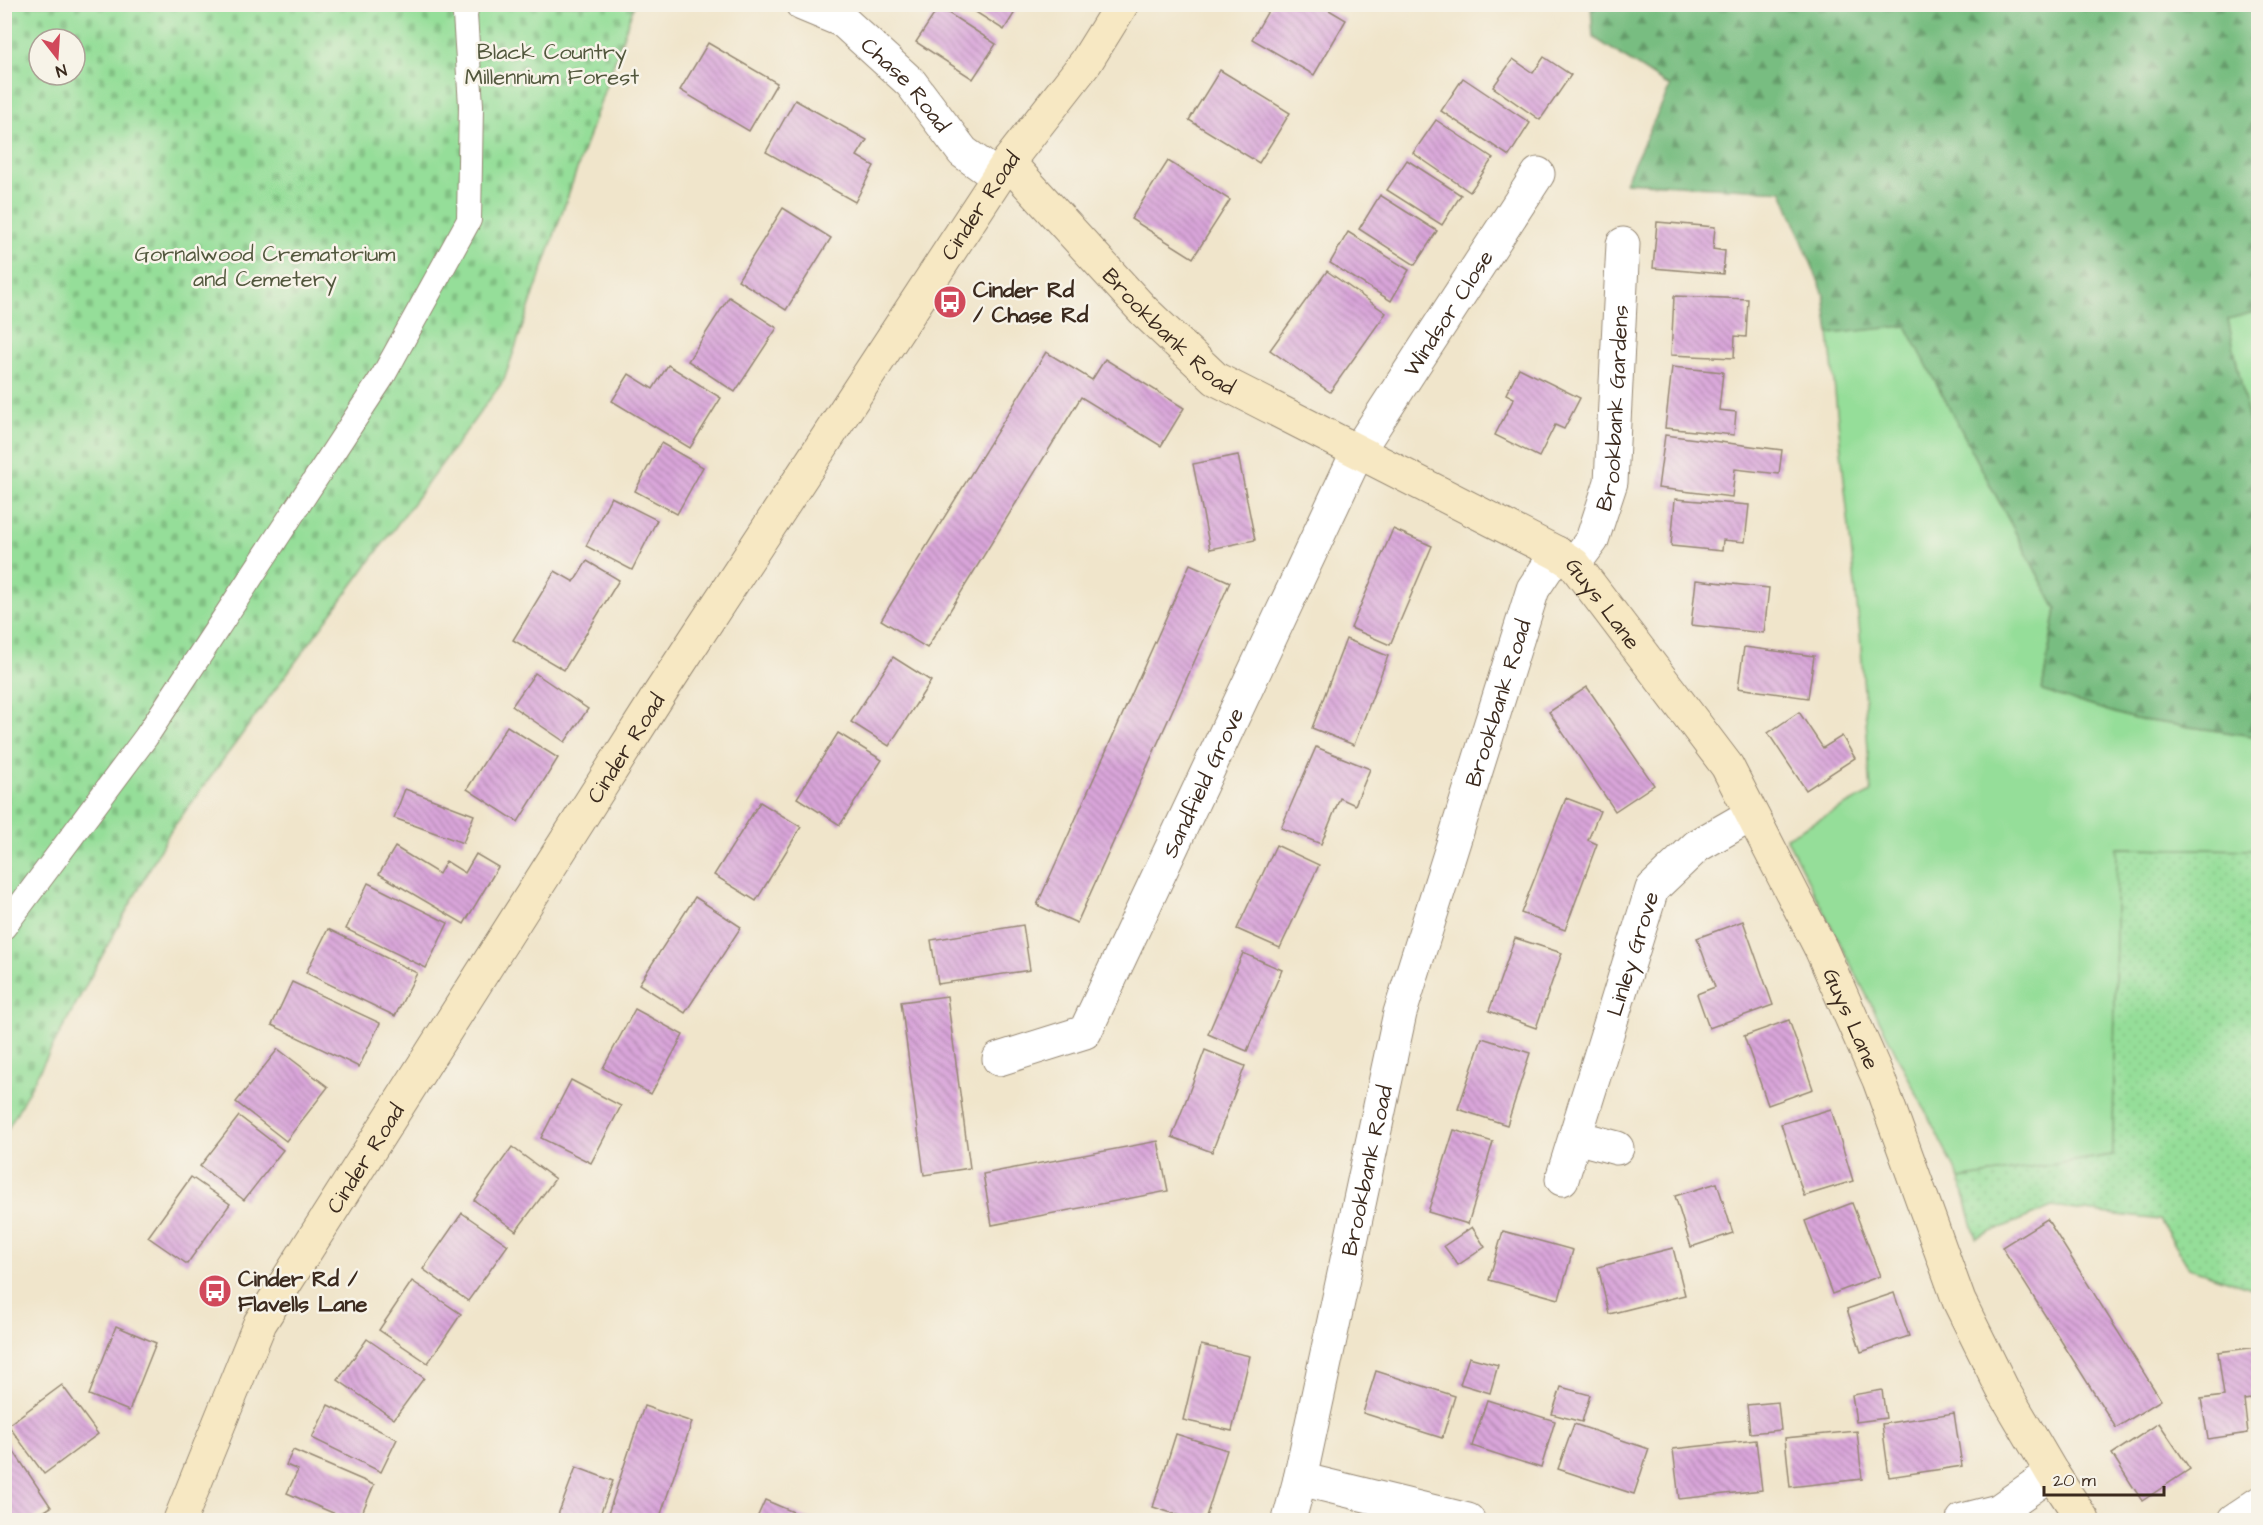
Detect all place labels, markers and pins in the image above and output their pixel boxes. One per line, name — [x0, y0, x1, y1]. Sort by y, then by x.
place label: Cinder Rd / Chase Rd — [973, 275, 1089, 331]
bus stop icon: Cinder Rd / Chase Rd — [932, 284, 968, 320]
place label: Cinder Rd / Flavells Lane — [238, 1264, 367, 1320]
bus stop icon: Cinder Rd / Flavells Lane — [197, 1273, 233, 1309]

